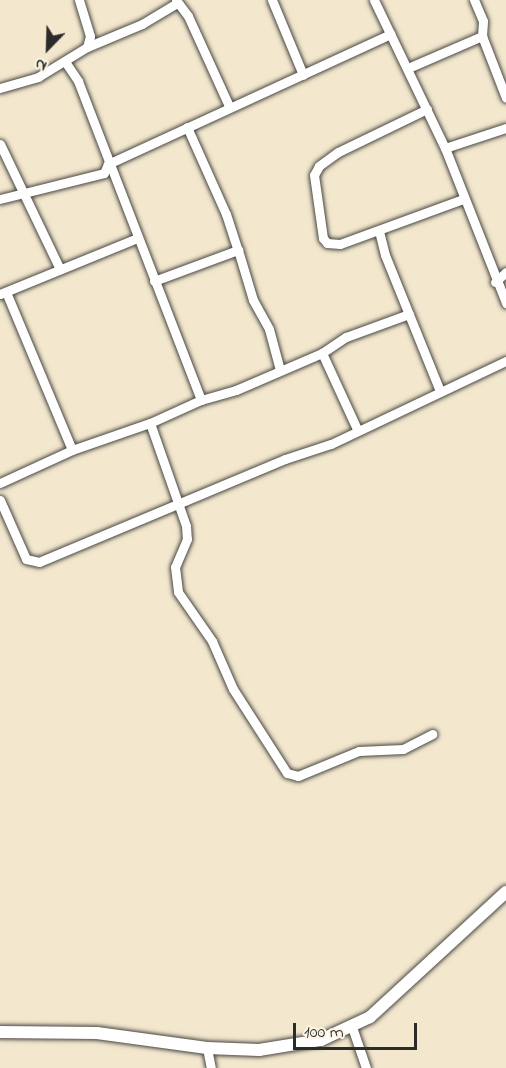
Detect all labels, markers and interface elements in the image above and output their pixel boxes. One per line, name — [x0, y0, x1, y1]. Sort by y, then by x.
north arrow — [18, 18, 78, 78]
text: N — [31, 51, 51, 78]
scale bar — [296, 1011, 420, 1049]
text: 100 m — [304, 1020, 344, 1046]

